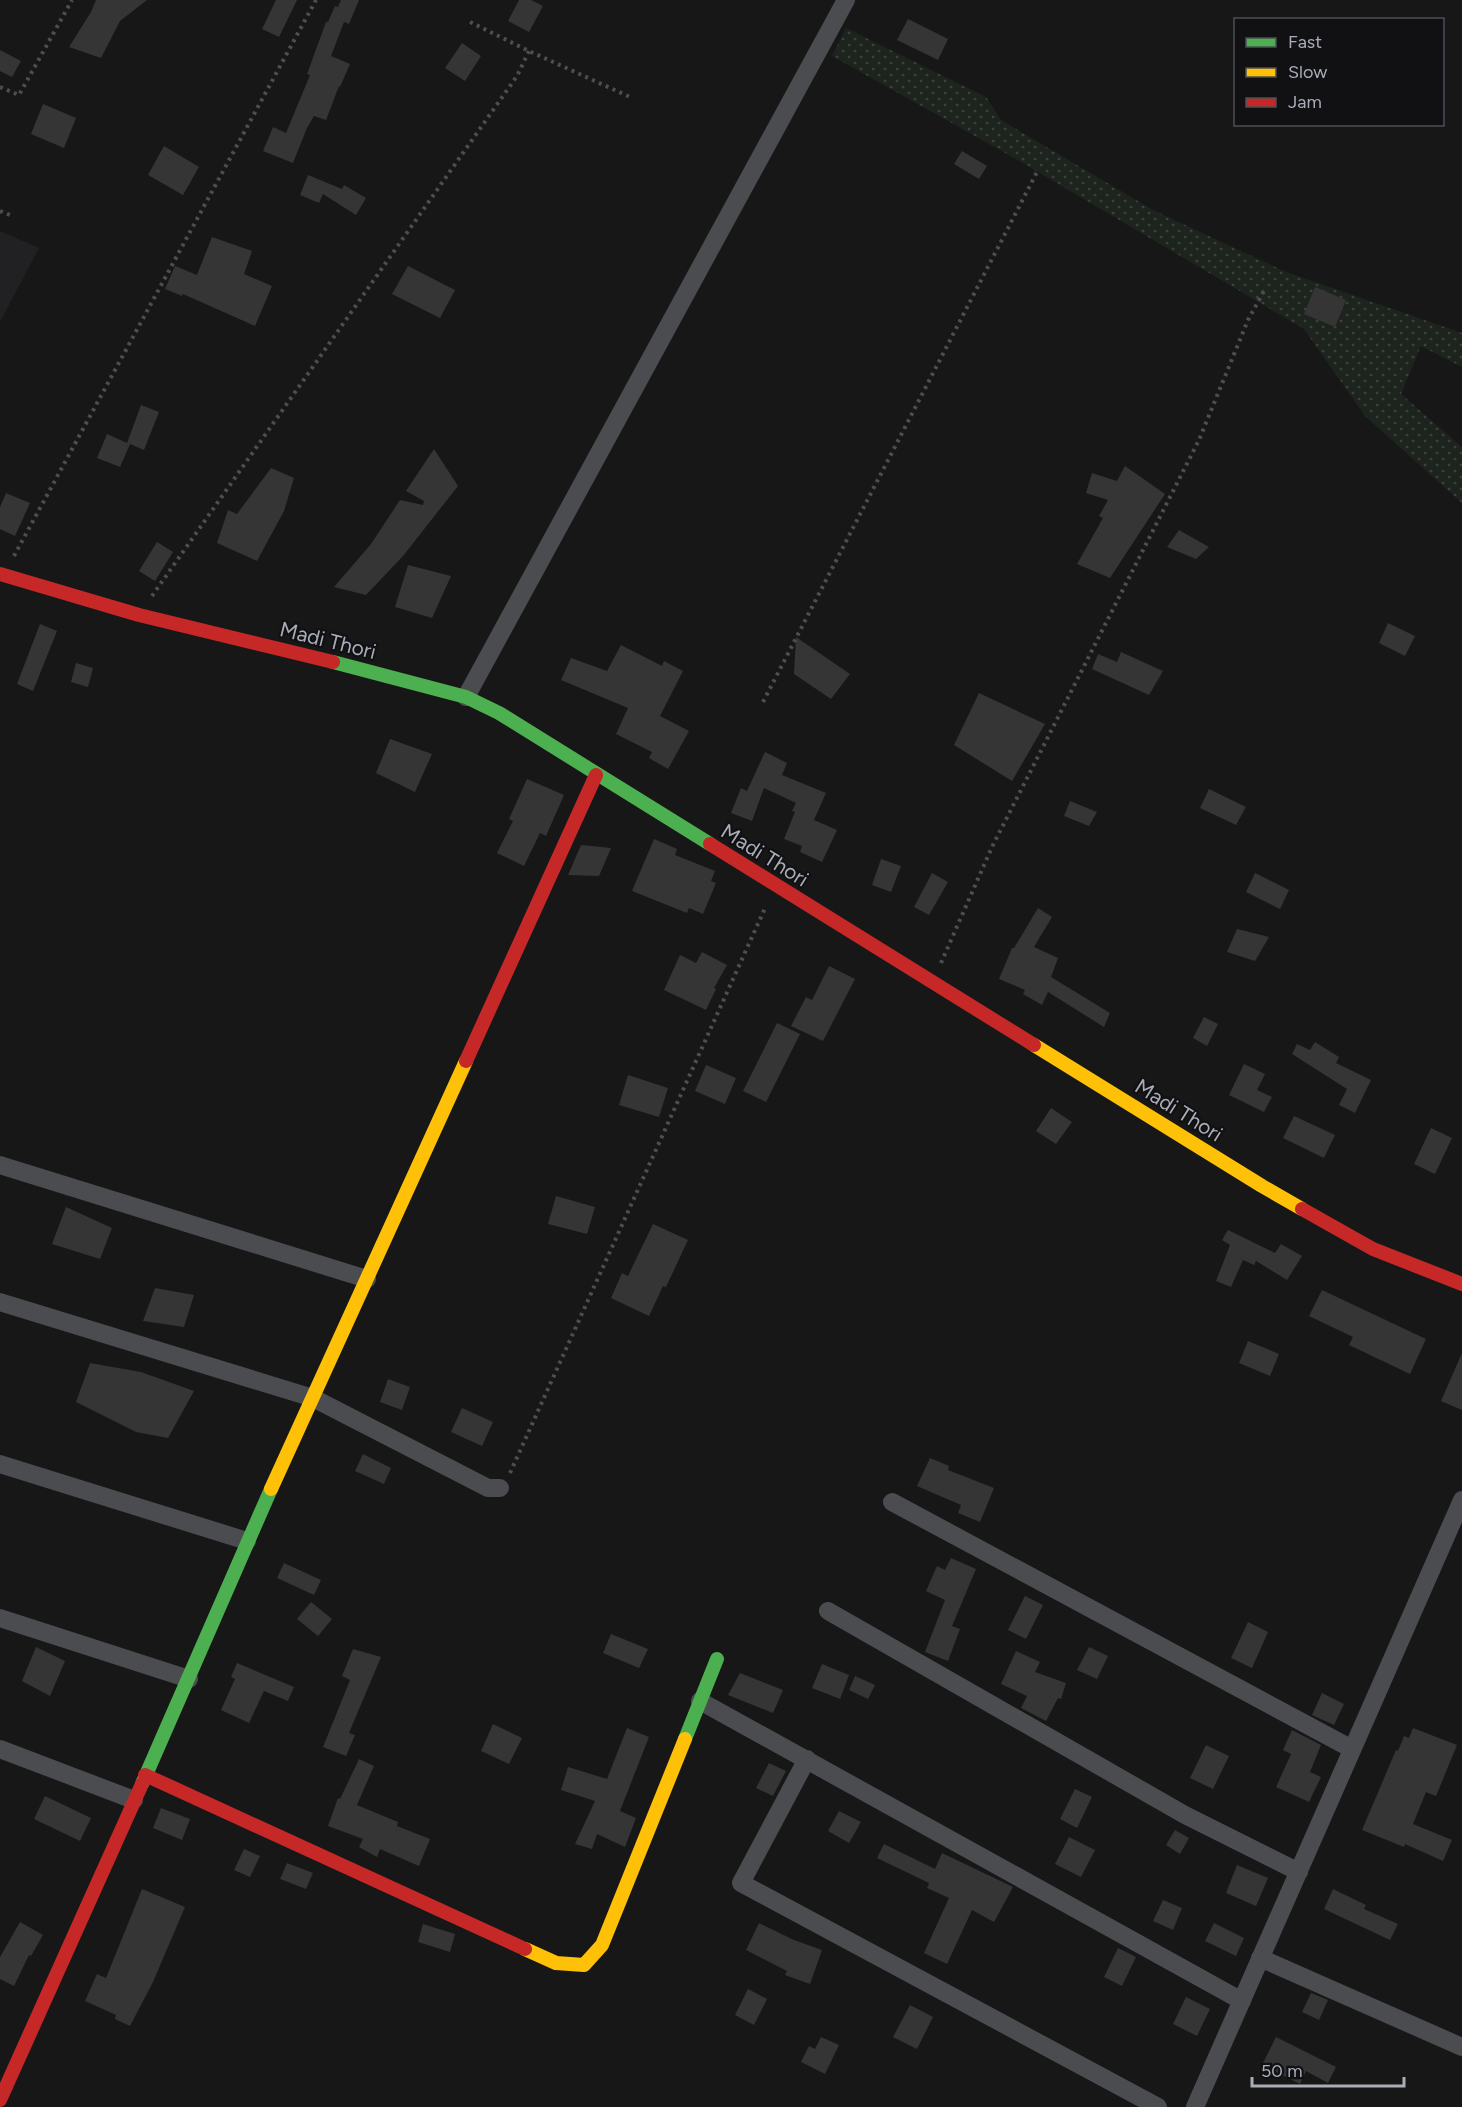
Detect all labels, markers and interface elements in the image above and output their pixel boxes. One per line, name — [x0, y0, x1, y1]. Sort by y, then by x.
legend — [1234, 18, 1444, 126]
text: Fast — [1288, 31, 1322, 53]
text: Slow — [1288, 61, 1327, 83]
text: Jam — [1288, 91, 1322, 113]
street label: Madi Thori — [277, 616, 379, 664]
street label: Madi Thori — [717, 818, 813, 892]
street label: Madi Thori — [1131, 1073, 1227, 1147]
scale bar — [1252, 2050, 1404, 2088]
text: 50 m — [1261, 2060, 1303, 2082]

